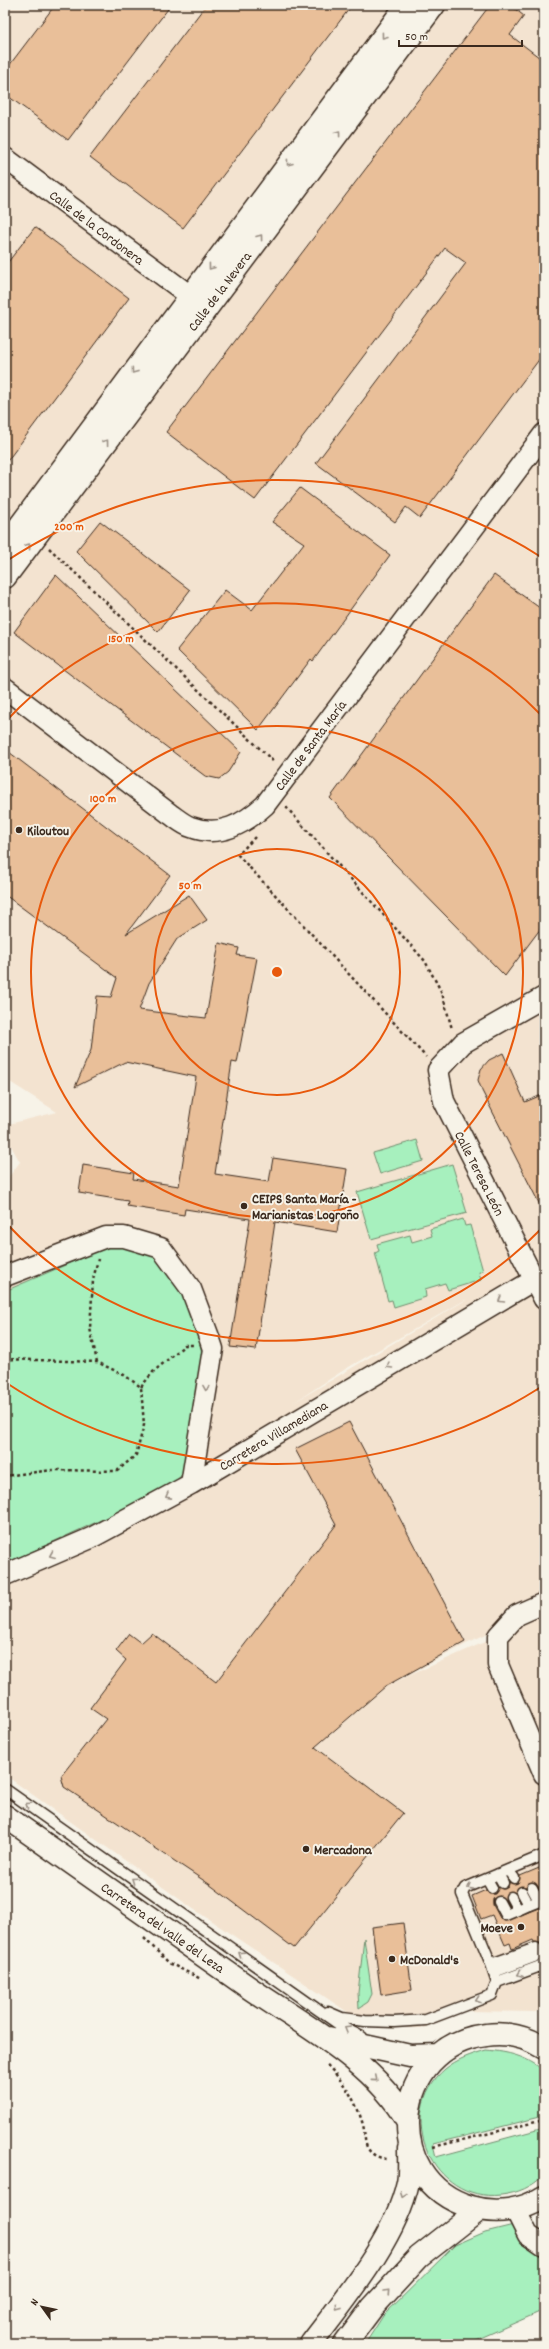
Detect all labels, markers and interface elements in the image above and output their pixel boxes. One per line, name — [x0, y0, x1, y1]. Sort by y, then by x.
scale bar — [399, 22, 522, 48]
text: 50 m — [405, 29, 428, 46]
one-way arrow — [382, 32, 389, 39]
one-way arrow — [333, 130, 340, 137]
one-way arrow — [287, 158, 294, 165]
street label: Calle de la Cordonera — [44, 186, 148, 271]
one-way arrow — [255, 234, 262, 241]
street label: Calle de la Nevera — [184, 248, 258, 336]
one-way arrow — [209, 262, 216, 269]
one-way arrow — [132, 367, 139, 374]
one-way arrow — [102, 439, 109, 446]
text: 200 m — [54, 519, 84, 536]
one-way arrow — [24, 543, 31, 550]
text: 150 m — [108, 631, 134, 648]
street label: Calle de Santa María — [271, 696, 353, 796]
text: 100 m — [90, 791, 116, 808]
place label: Kiloutou — [27, 822, 69, 842]
marker: Kiloutou — [14, 825, 24, 835]
text: 50 m — [178, 878, 202, 895]
centre of rings — [270, 965, 284, 979]
street label: Calle Teresa León — [448, 1128, 508, 1220]
place label: CEIPS Santa María - Marianistas Logroño — [252, 1190, 359, 1226]
marker: CEIPS Santa María - Marianistas Logroño — [239, 1201, 249, 1211]
one-way arrow — [498, 1295, 505, 1302]
one-way arrow — [386, 1362, 393, 1369]
one-way arrow — [203, 1385, 211, 1391]
street label: Carretera Villamediana — [216, 1396, 332, 1477]
one-way arrow — [165, 1492, 172, 1499]
one-way arrow — [49, 1550, 56, 1558]
one-way arrow — [25, 1803, 32, 1810]
place label: Mercadona — [314, 1841, 373, 1861]
marker: Mercadona — [301, 1844, 311, 1854]
one-way arrow — [131, 1877, 138, 1885]
street label: Carretera del valle del Leza — [96, 1878, 228, 1979]
one-way arrow — [467, 1882, 474, 1889]
place label: Moeve — [480, 1919, 513, 1939]
marker: Moeve — [516, 1922, 526, 1932]
place label: McDonald's — [400, 1951, 459, 1971]
one-way arrow — [238, 1952, 245, 1959]
marker: McDonald's — [387, 1954, 397, 1964]
one-way arrow — [517, 1969, 524, 1977]
one-way arrow — [475, 1995, 482, 2003]
one-way arrow — [344, 2027, 351, 2034]
one-way arrow — [370, 2075, 377, 2082]
one-way arrow — [400, 2192, 408, 2199]
north arrow — [22, 2287, 62, 2327]
one-way arrow — [382, 2289, 390, 2297]
text: N — [27, 2296, 44, 2309]
one-way arrow — [335, 2303, 343, 2310]

